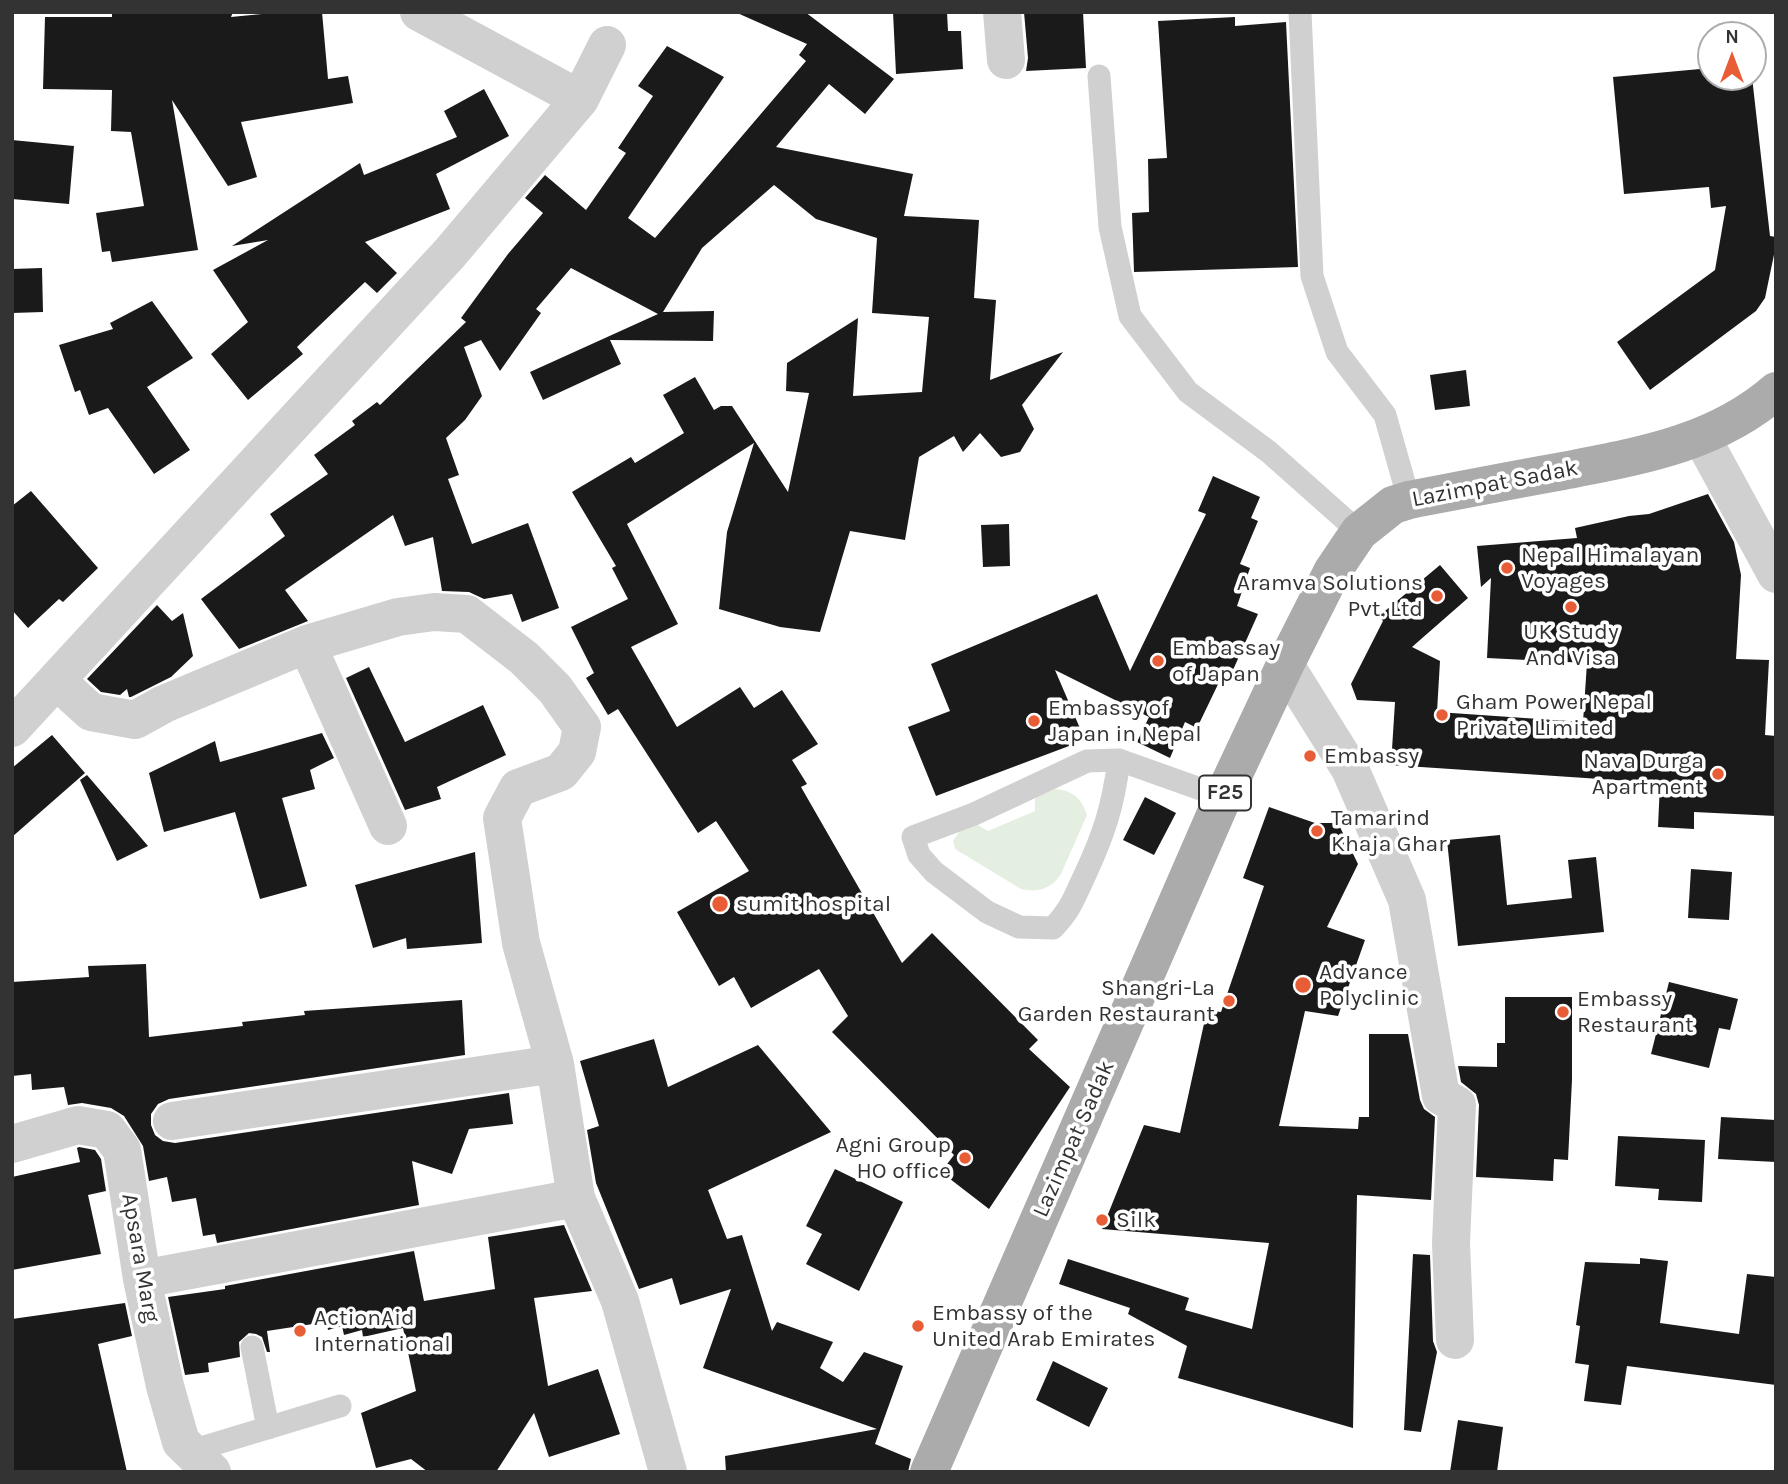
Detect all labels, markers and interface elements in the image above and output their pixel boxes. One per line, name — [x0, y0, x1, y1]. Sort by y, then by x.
north arrow — [1697, 21, 1767, 91]
text: N — [1725, 26, 1739, 48]
street label: Lazimpat Sadak — [1410, 454, 1580, 514]
place label: Nepal Himalayan Voyages — [1521, 541, 1699, 595]
marker: Nepal Himalayan Voyages — [1499, 560, 1515, 576]
place label: Aramva Solutions Pvt. Ltd — [1237, 569, 1423, 623]
marker: Aramva Solutions Pvt. Ltd — [1429, 588, 1445, 604]
marker: UK Study And Visa — [1563, 599, 1579, 615]
place label: UK Study And Visa — [1523, 618, 1619, 672]
place label: Embassay of Japan — [1172, 634, 1280, 688]
marker: Embassay of Japan — [1150, 653, 1166, 669]
place label: Gham Power Nepal Private Limited — [1456, 688, 1652, 742]
place label: Embassy of Japan in Nepal — [1048, 694, 1202, 748]
marker: Gham Power Nepal Private Limited — [1434, 707, 1450, 723]
marker: Embassy of Japan in Nepal — [1026, 713, 1042, 729]
place label: Embassy — [1324, 742, 1419, 770]
place label: Nava Durga Apartment — [1583, 747, 1704, 801]
marker: Embassy — [1302, 748, 1318, 764]
marker: Nava Durga Apartment — [1710, 766, 1726, 782]
road number: F25 — [1199, 776, 1251, 810]
place label: Tamarind Khaja Ghar — [1331, 804, 1447, 858]
marker: Tamarind Khaja Ghar — [1309, 823, 1325, 839]
place label: sumit hospital — [736, 890, 891, 918]
marker: sumit hospital — [710, 894, 730, 914]
place label: Advance Polyclinic — [1319, 958, 1419, 1012]
place label: Shangri-La Garden Restaurant — [1018, 974, 1215, 1028]
marker: Advance Polyclinic — [1293, 975, 1313, 995]
place label: Embassy Restaurant — [1577, 985, 1694, 1039]
marker: Shangri-La Garden Restaurant — [1221, 993, 1237, 1009]
marker: Embassy Restaurant — [1555, 1004, 1571, 1020]
street label: Lazimpat Sadak — [1027, 1056, 1121, 1222]
place label: Agni Group HO office — [836, 1131, 951, 1185]
marker: Agni Group HO office — [957, 1150, 973, 1166]
street label: Apsara Marg — [115, 1191, 165, 1325]
place label: Silk — [1116, 1206, 1156, 1234]
marker: Silk — [1094, 1212, 1110, 1228]
place label: Embassy of the United Arab Emirates — [932, 1299, 1155, 1353]
place label: ActionAid International — [314, 1304, 451, 1358]
marker: Embassy of the United Arab Emirates — [910, 1318, 926, 1334]
marker: ActionAid International — [292, 1323, 308, 1339]

